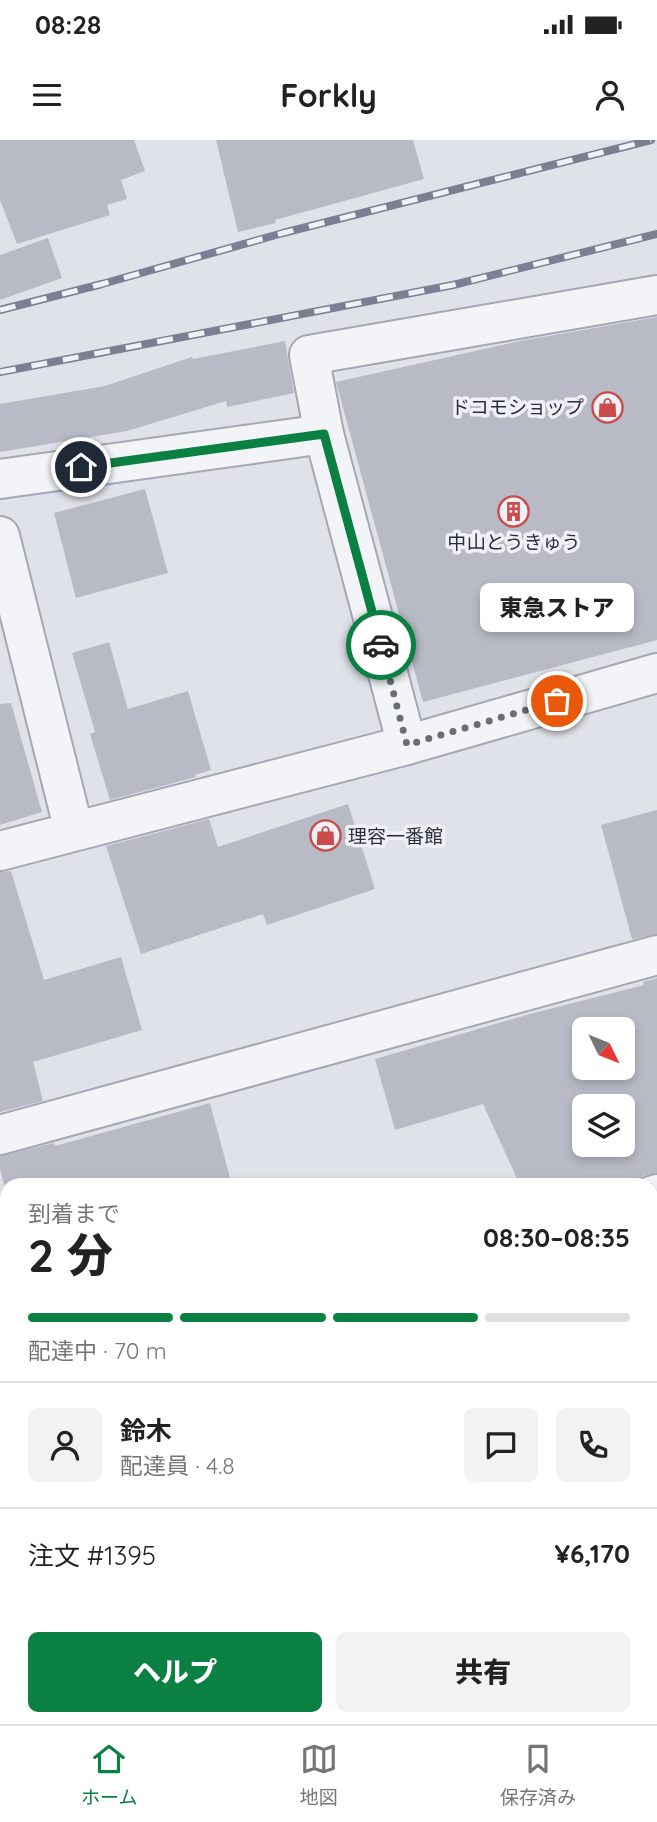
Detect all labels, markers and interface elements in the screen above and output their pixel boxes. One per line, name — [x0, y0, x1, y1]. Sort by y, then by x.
text: 08:28 — [35, 8, 101, 41]
text: Forkly — [280, 75, 377, 115]
icon: menu — [28, 76, 66, 114]
icon: person — [591, 76, 629, 114]
shop icon: ドコモショップ — [590, 390, 624, 424]
place label: ドコモショップ — [451, 395, 584, 419]
pin — [51, 437, 111, 497]
icon: home — [62, 448, 100, 486]
building icon: 中山とうきゅう — [497, 494, 531, 528]
place label: 中山とうきゅう — [447, 530, 581, 554]
callout: 東急ストア — [480, 582, 634, 631]
text: 東急ストア — [500, 593, 615, 622]
courier — [346, 610, 416, 680]
icon: car — [362, 626, 400, 664]
pin — [527, 671, 587, 731]
icon: bag — [538, 682, 576, 720]
shop icon: 理容一番館 — [308, 819, 342, 853]
place label: 理容一番館 — [348, 824, 443, 848]
north arrow — [572, 1017, 635, 1080]
map controls — [572, 1017, 635, 1157]
button: layers — [572, 1094, 635, 1157]
text: 到着まで — [28, 1199, 120, 1228]
text: 08:30–08:35 — [483, 1221, 630, 1254]
text: 2 分 — [28, 1226, 113, 1284]
text: 配達中 · 70 m — [28, 1336, 167, 1365]
button: person — [28, 1408, 102, 1482]
button: chat — [464, 1408, 538, 1482]
button: phone — [556, 1408, 630, 1482]
text: 鈴木 — [120, 1414, 172, 1447]
text: 配達員 · 4.8 — [120, 1451, 235, 1480]
text: ¥6,170 — [554, 1537, 630, 1570]
text: 注文 #1395 — [28, 1539, 156, 1572]
button: ヘルプ — [28, 1632, 322, 1712]
button: 共有 — [336, 1632, 630, 1712]
tab: ホーム — [81, 1740, 138, 1809]
tab: 地図 — [300, 1740, 338, 1809]
tab: 保存済み — [500, 1740, 576, 1809]

